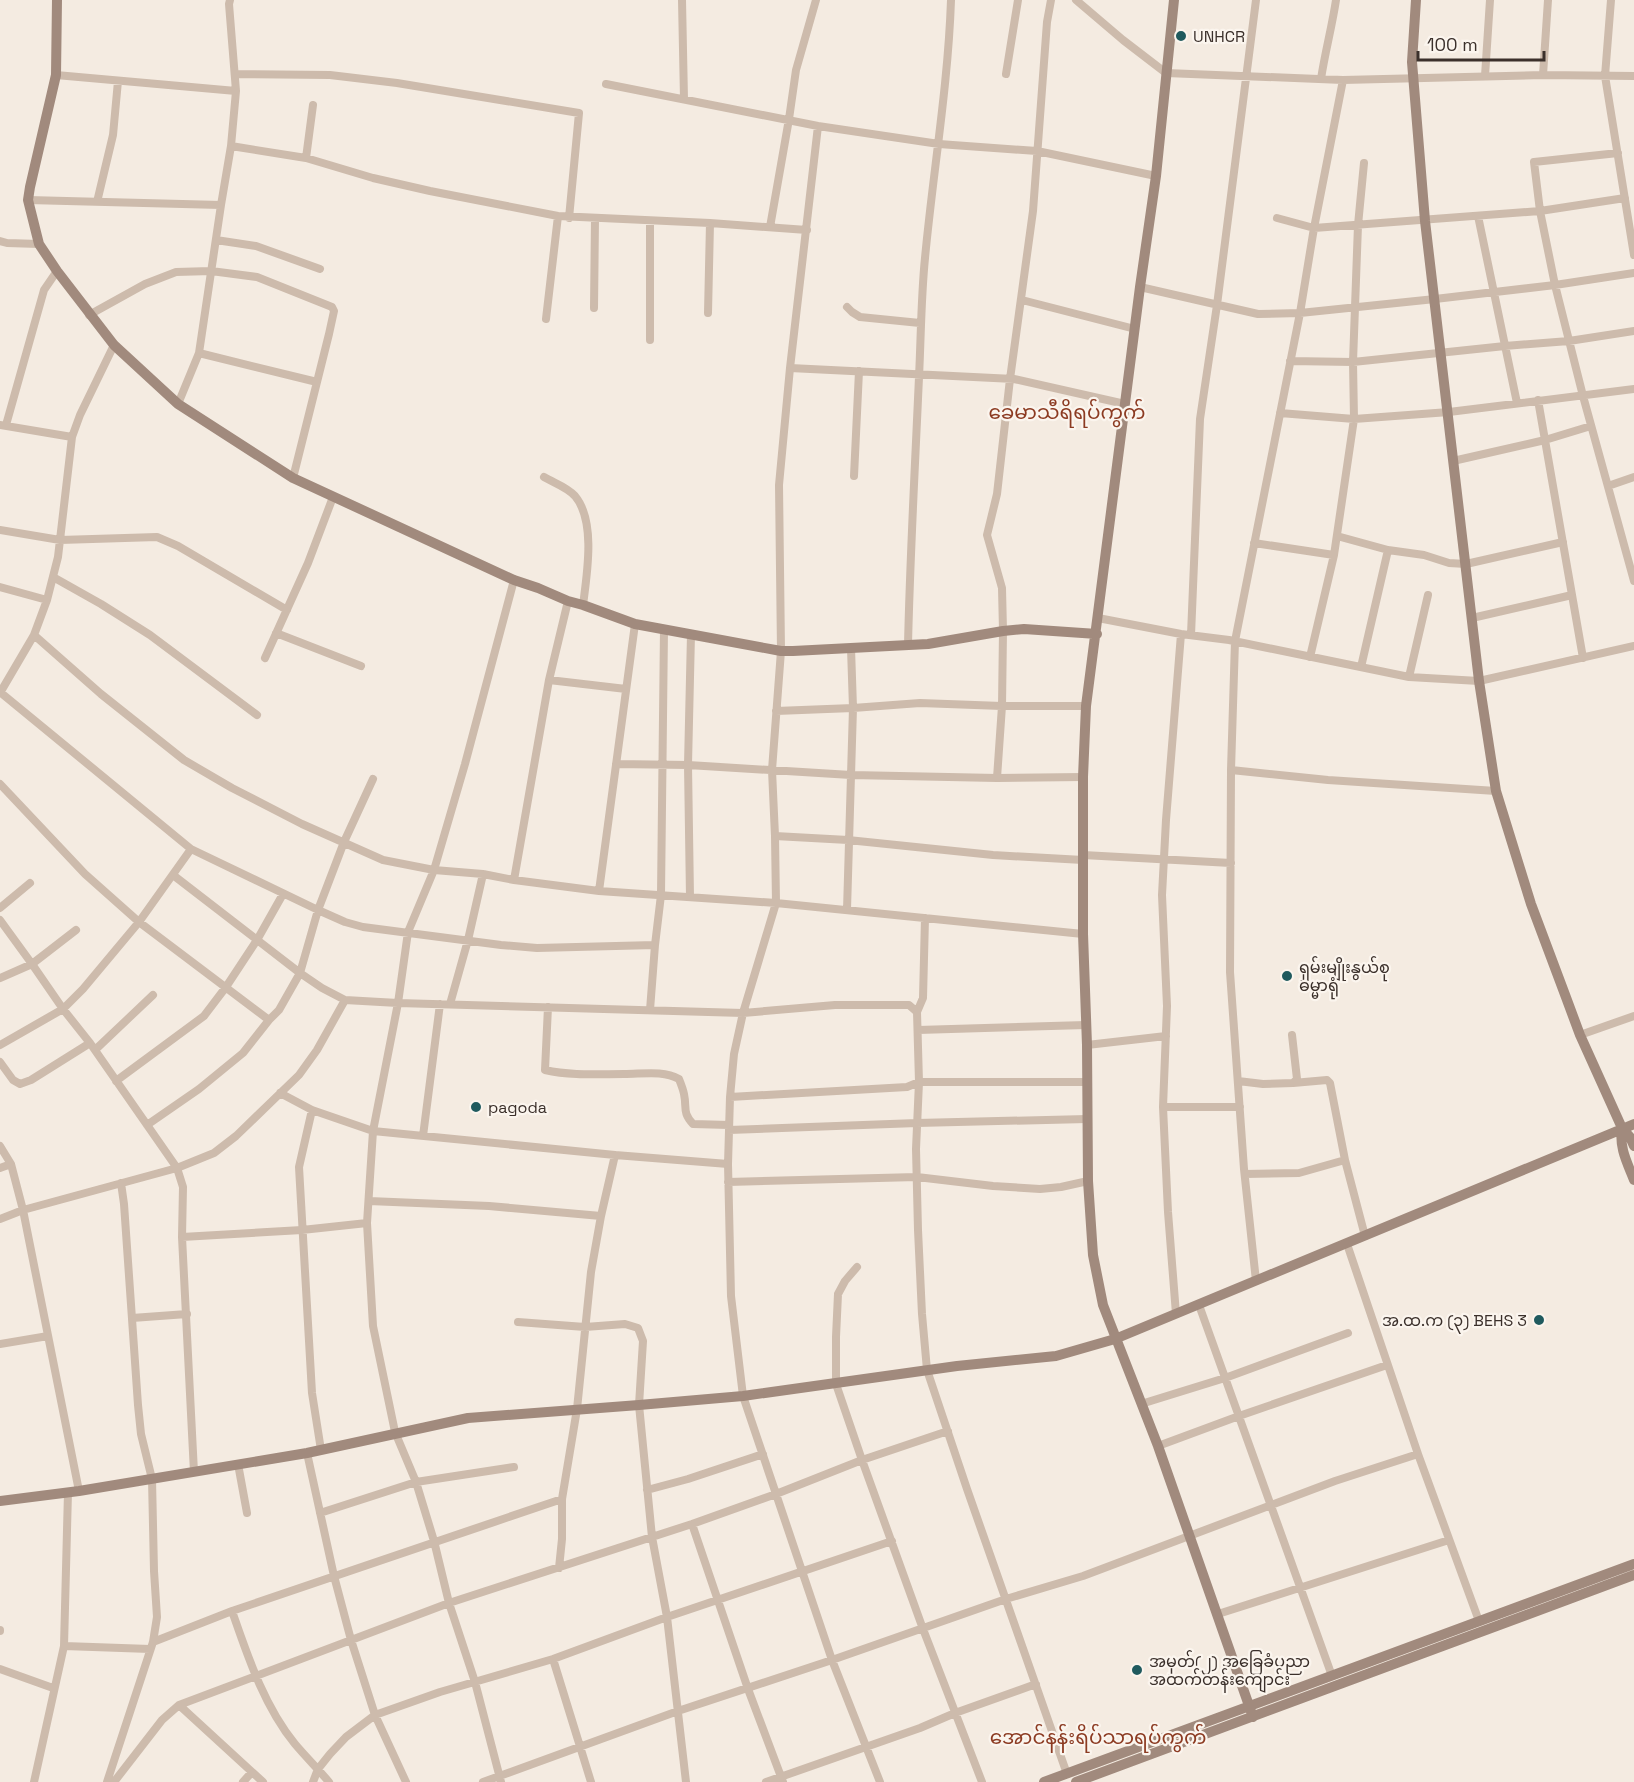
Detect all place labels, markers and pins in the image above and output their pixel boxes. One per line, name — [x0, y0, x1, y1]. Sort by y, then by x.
place label: UNHCR — [1193, 26, 1245, 47]
marker: UNHCR — [1174, 29, 1188, 43]
place label: ရှမ်းမျိုးနွယ်စု ဓမ္မာရုံ — [1299, 956, 1390, 1000]
marker: ရှမ်းမျိုးနွယ်စု ဓမ္မာရုံ — [1280, 969, 1294, 983]
place label: pagoda — [488, 1097, 547, 1118]
marker: pagoda — [469, 1100, 483, 1114]
place label: အ.ထ.က (၃) BEHS 3 — [1382, 1310, 1527, 1334]
marker: အ.ထ.က (၃) BEHS 3 — [1532, 1313, 1546, 1327]
place label: အမှတ်(၂) အခြေခံပညာ အထက်တန်းကျောင်း — [1149, 1650, 1310, 1693]
marker: အမှတ်(၂) အခြေခံပညာ အထက်တန်းကျောင်း — [1130, 1663, 1144, 1677]

